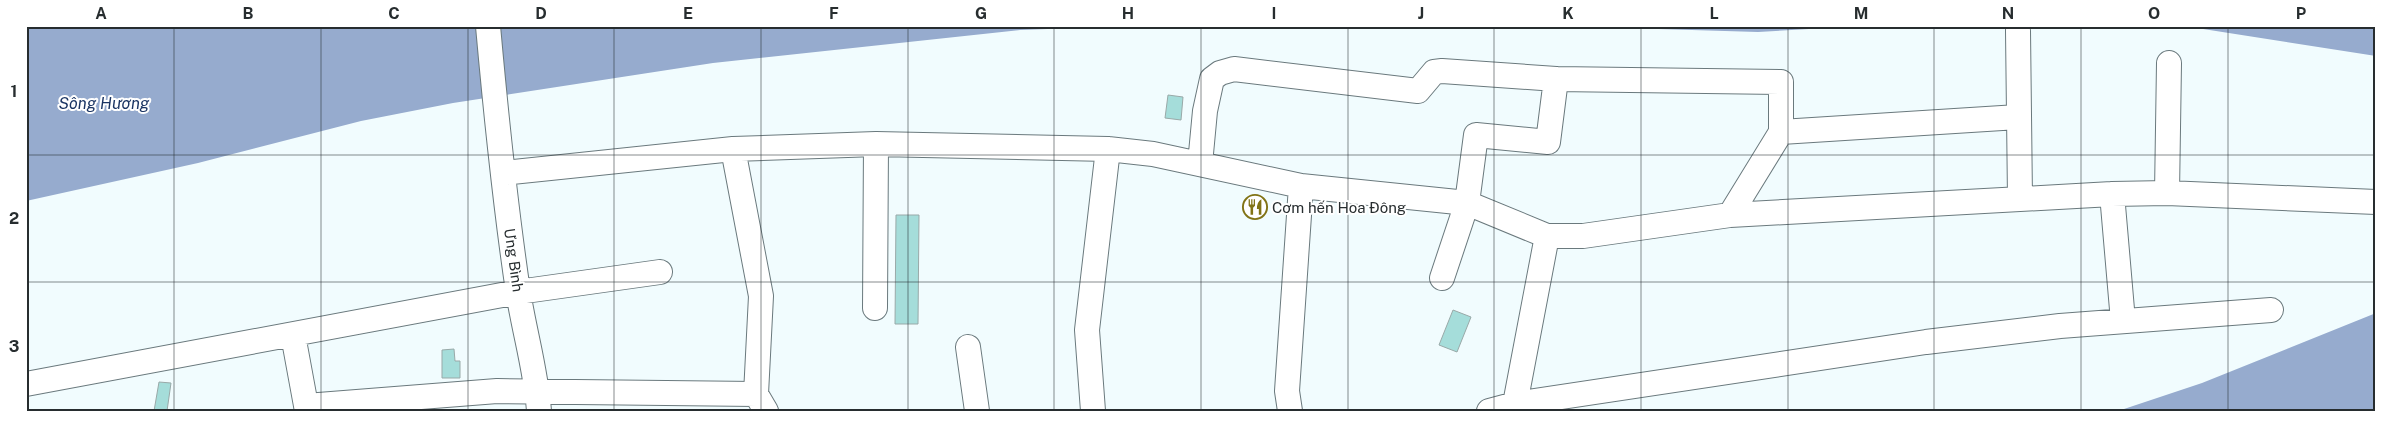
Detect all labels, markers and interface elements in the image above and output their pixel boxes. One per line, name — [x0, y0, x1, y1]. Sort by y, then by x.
text: A — [95, 4, 107, 23]
text: B — [243, 4, 254, 23]
text: C — [388, 4, 400, 23]
text: D — [535, 4, 547, 23]
text: E — [683, 4, 693, 23]
text: F — [829, 4, 839, 23]
text: G — [975, 4, 987, 23]
text: H — [1122, 4, 1134, 23]
text: I — [1272, 4, 1276, 23]
text: J — [1418, 4, 1424, 23]
text: K — [1562, 4, 1574, 23]
text: L — [1709, 4, 1719, 23]
text: M — [1854, 4, 1868, 23]
text: N — [2002, 4, 2014, 23]
text: O — [2148, 4, 2160, 23]
text: P — [2296, 4, 2306, 23]
text: 1 — [11, 82, 17, 101]
water label: Sông Hương — [59, 94, 150, 113]
restaurant icon: Cơm hến Hoa Đông — [1242, 194, 1268, 220]
place label: Cơm hến Hoa Đông — [1272, 199, 1406, 216]
text: 2 — [9, 209, 19, 228]
street label: Ưng Bình — [501, 227, 527, 293]
text: 3 — [9, 337, 19, 356]

